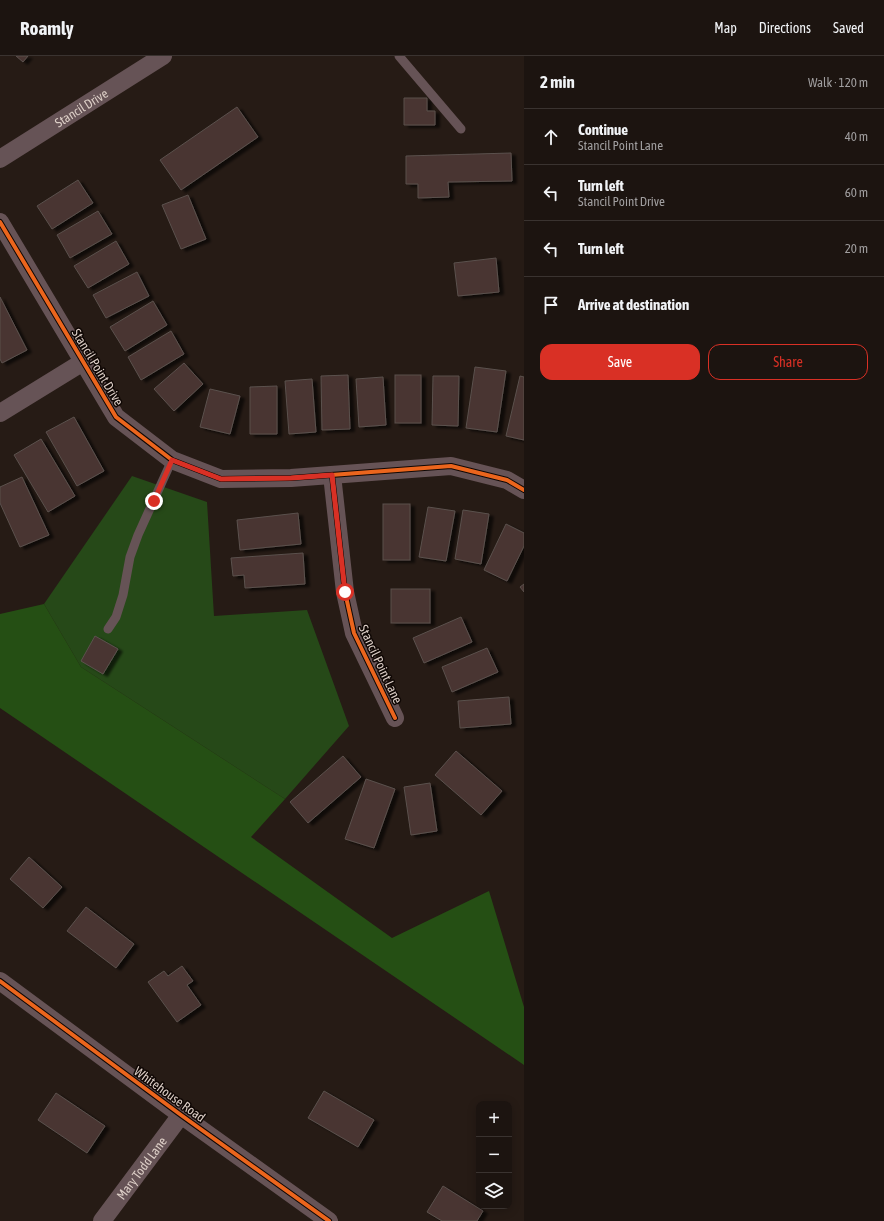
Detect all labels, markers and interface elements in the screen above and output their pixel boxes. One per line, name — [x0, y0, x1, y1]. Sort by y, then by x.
text: Roamly — [20, 17, 74, 39]
text: Map — [714, 20, 737, 36]
text: Directions — [759, 20, 811, 36]
text: Saved — [833, 20, 864, 36]
text: 2 min — [540, 72, 575, 92]
text: Walk · 120 m — [808, 75, 868, 90]
street label: Stancil Drive — [52, 86, 111, 130]
text: Continue — [578, 121, 628, 138]
icon: ahead — [540, 126, 562, 148]
text: 40 m — [845, 129, 868, 144]
text: Stancil Point Lane — [578, 138, 663, 153]
text: Turn left — [578, 177, 624, 194]
icon: left — [540, 182, 562, 204]
text: 60 m — [845, 185, 868, 200]
text: Stancil Point Drive — [578, 194, 665, 209]
icon: left — [540, 238, 562, 260]
text: Turn left — [578, 240, 624, 257]
text: 20 m — [845, 241, 868, 256]
icon: arrive — [540, 294, 562, 316]
text: Arrive at destination — [578, 296, 689, 313]
street label: Stancil Point Drive — [69, 326, 126, 408]
button: Save — [540, 344, 700, 380]
button: Share — [708, 344, 868, 380]
route end — [145, 492, 163, 510]
route start — [336, 583, 354, 601]
street label: Stancil Point Lane — [356, 623, 405, 706]
street label: Whitehouse Road — [131, 1064, 208, 1125]
map controls — [476, 1101, 512, 1209]
button: + — [476, 1101, 512, 1137]
street label: Mary Todd Lane — [114, 1134, 170, 1203]
button: − — [476, 1137, 512, 1173]
button: layers — [476, 1173, 512, 1209]

